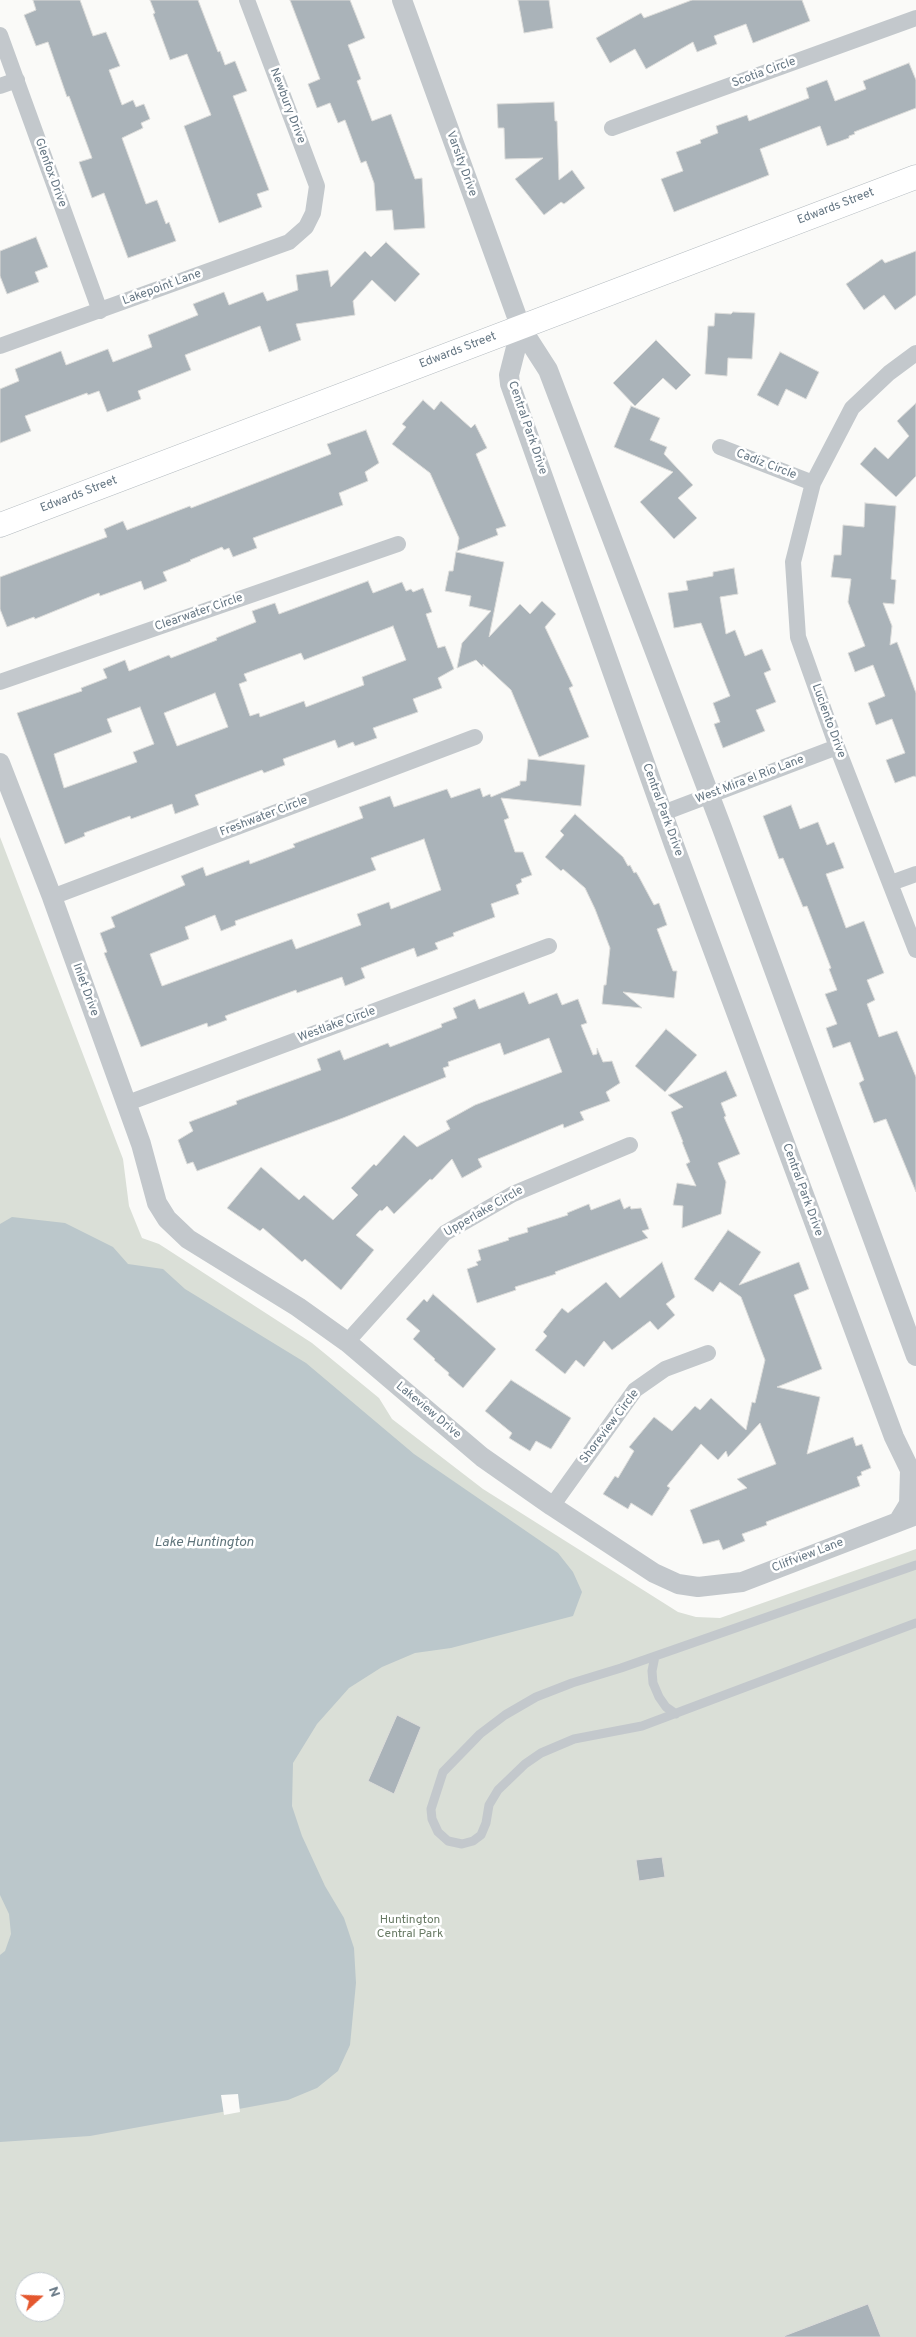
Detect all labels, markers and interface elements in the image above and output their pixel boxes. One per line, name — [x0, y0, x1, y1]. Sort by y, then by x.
street label: Scotia Circle — [730, 55, 798, 91]
street label: Newbury Drive — [266, 66, 308, 146]
street label: Varsity Drive — [443, 129, 479, 199]
street label: Glenfox Drive — [31, 137, 69, 209]
street label: Edwards Street — [796, 186, 876, 228]
street label: Lakepoint Lane — [121, 267, 203, 309]
street label: Edwards Street — [418, 330, 498, 372]
street label: Central Park Drive — [504, 379, 550, 477]
street label: Cadiz Circle — [734, 447, 798, 483]
street label: Edwards Street — [39, 474, 119, 516]
street label: Clearwater Circle — [153, 591, 245, 635]
street label: Luciento Drive — [808, 682, 848, 760]
street label: West Mira el Rio Lane — [694, 753, 806, 807]
street label: Central Park Drive — [639, 762, 685, 858]
street label: Freshwater Circle — [218, 794, 310, 840]
street label: Inlet Drive — [69, 962, 101, 1018]
street label: Westlake Circle — [296, 1004, 378, 1046]
street label: Central Park Drive — [779, 1142, 825, 1238]
street label: Upperlake Circle — [442, 1184, 526, 1240]
street label: Lakeview Drive — [392, 1380, 464, 1442]
street label: Shoreview Circle — [577, 1387, 643, 1467]
water label: Lake Huntington — [154, 1535, 254, 1551]
street label: Cliffview Lane — [770, 1536, 846, 1576]
park label: Huntington Central Park — [377, 1914, 443, 1942]
north arrow — [15, 2272, 65, 2322]
text: N — [44, 2284, 63, 2300]

